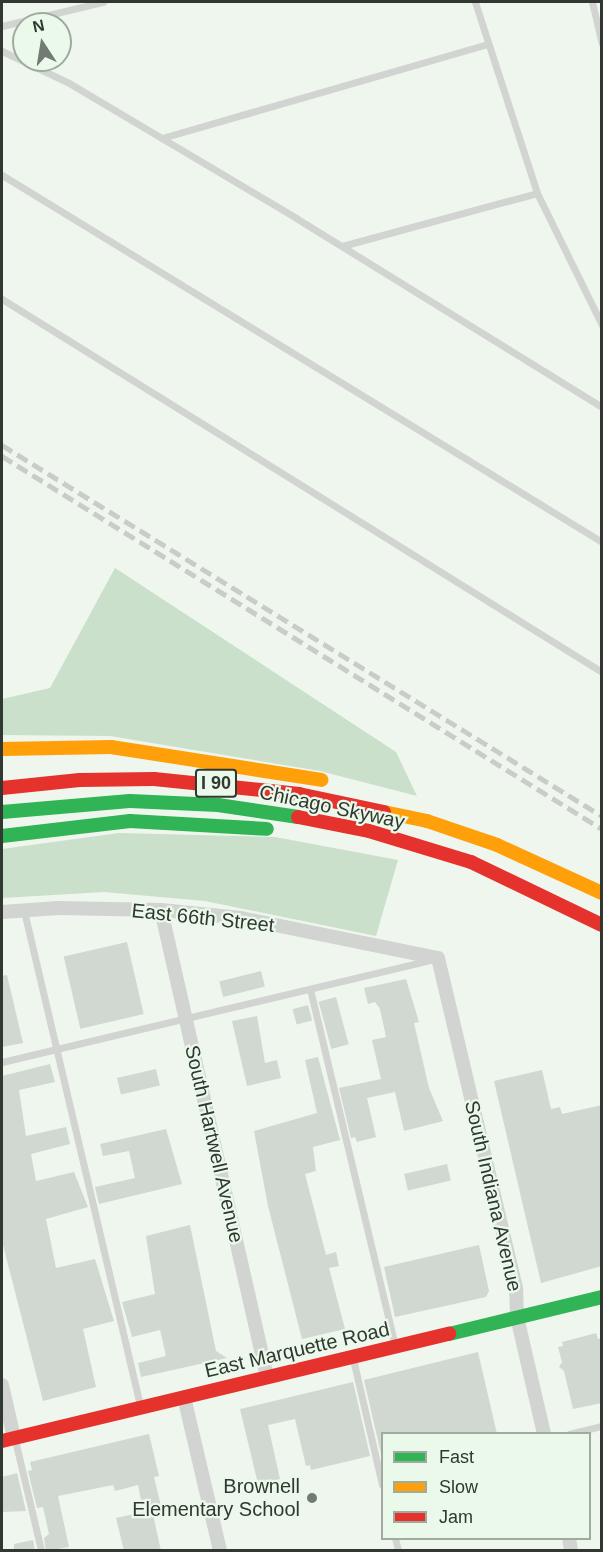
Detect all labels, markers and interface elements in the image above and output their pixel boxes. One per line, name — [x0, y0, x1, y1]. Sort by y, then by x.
north arrow — [12, 12, 72, 72]
text: N — [31, 16, 46, 35]
road number: I 90 — [194, 768, 238, 798]
street label: Chicago Skyway — [257, 780, 407, 834]
street label: East 66th Street — [130, 899, 276, 937]
street label: South Hartwell Avenue — [179, 1042, 249, 1246]
street label: South Indiana Avenue — [459, 1098, 527, 1294]
street label: East Marquette Road — [202, 1317, 392, 1383]
legend — [381, 1432, 591, 1540]
text: Fast — [439, 1447, 474, 1467]
place label: Brownell Elementary School — [132, 1474, 300, 1521]
text: Slow — [439, 1477, 478, 1497]
marker: Brownell Elementary School — [305, 1491, 319, 1505]
text: Jam — [439, 1507, 473, 1527]

